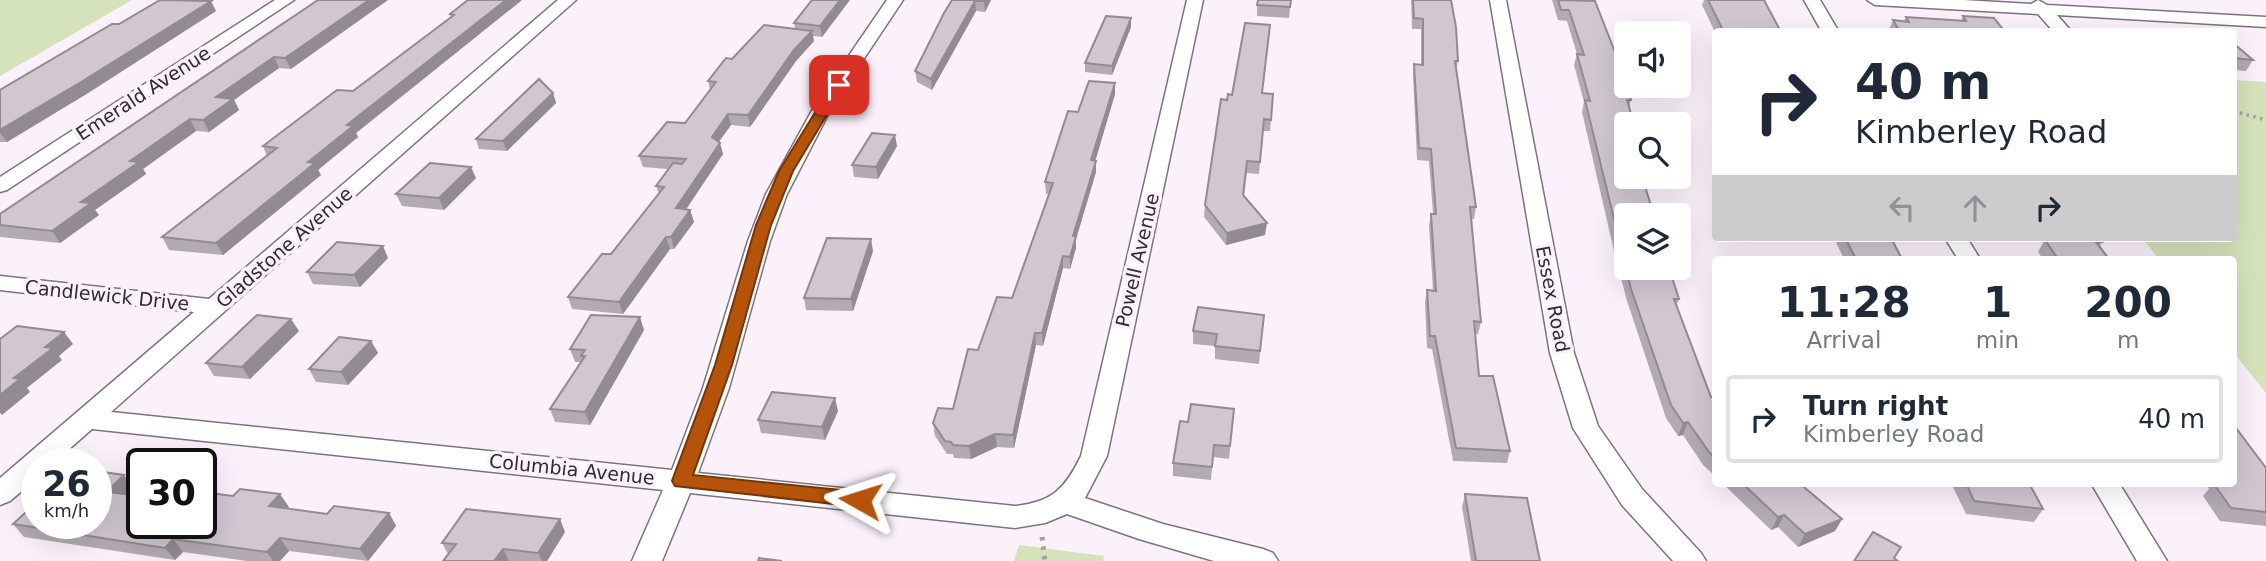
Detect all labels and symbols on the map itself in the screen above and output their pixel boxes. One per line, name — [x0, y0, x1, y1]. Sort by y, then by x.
street label: Emerald Avenue — [72, 41, 214, 145]
pin — [809, 55, 869, 115]
street label: Gladstone Avenue — [211, 182, 357, 312]
street label: Powell Avenue — [1111, 191, 1163, 329]
street label: Essex Road — [1532, 244, 1574, 354]
street label: Candlewick Drive — [24, 275, 190, 315]
speed limit sign: 30 — [126, 448, 217, 539]
street label: Columbia Avenue — [488, 449, 656, 489]
position arrow — [823, 463, 897, 537]

